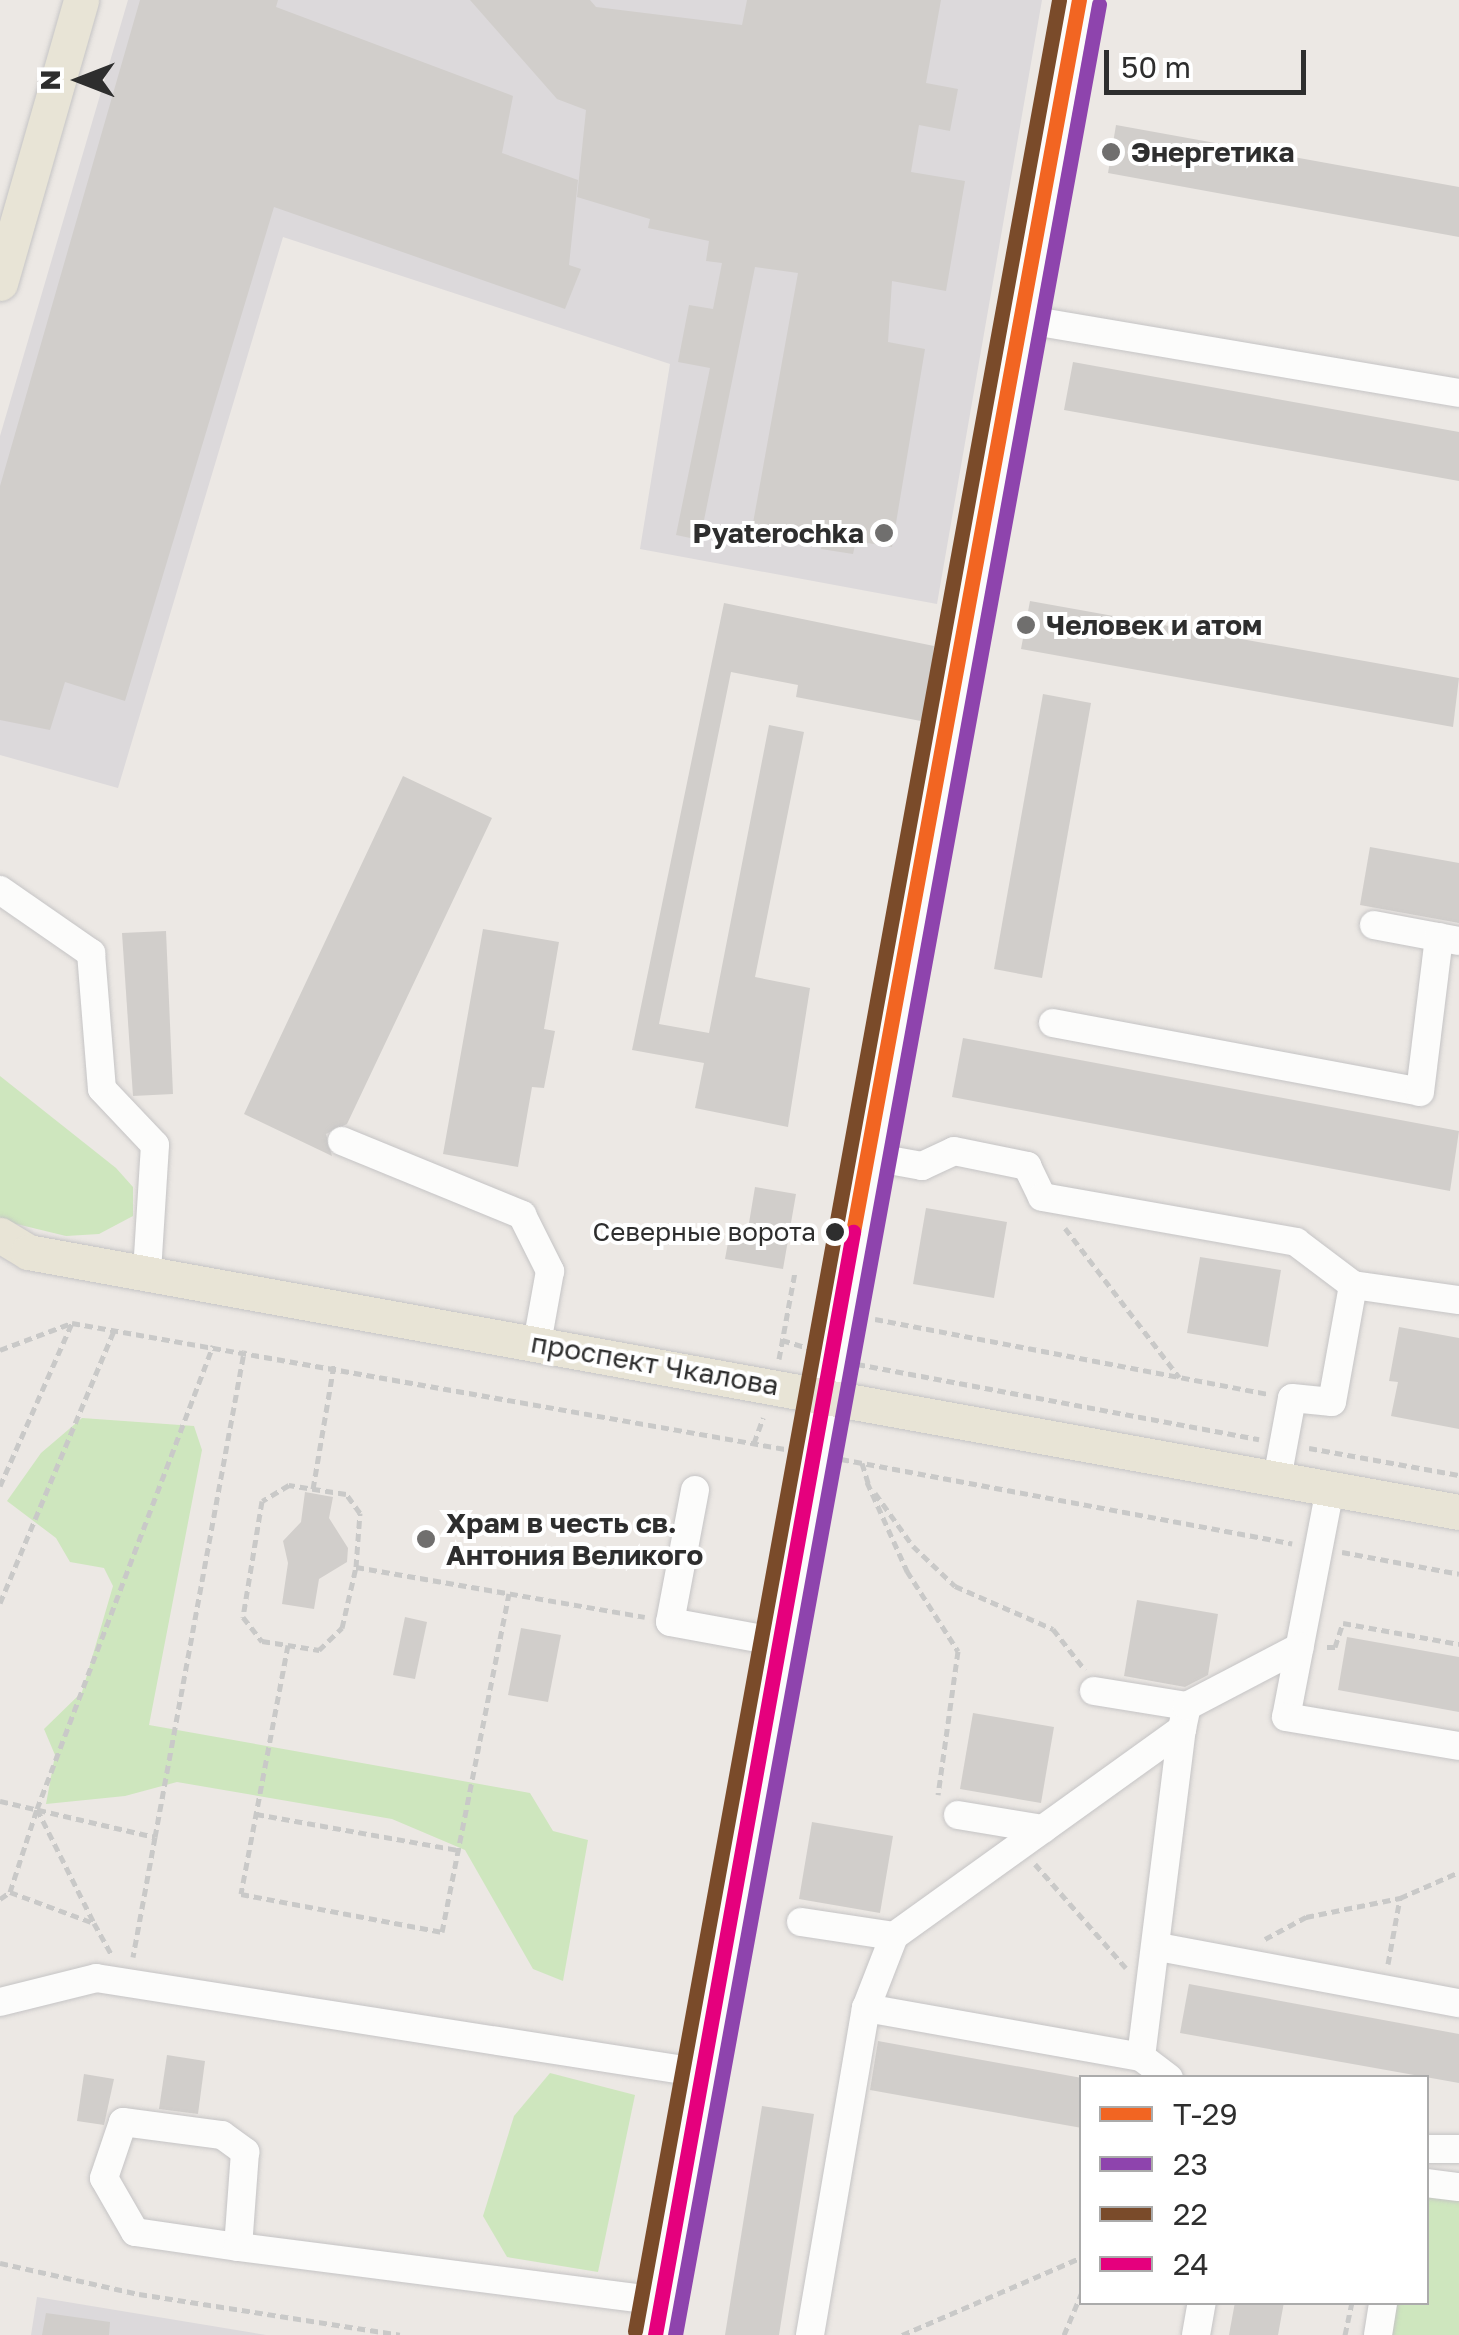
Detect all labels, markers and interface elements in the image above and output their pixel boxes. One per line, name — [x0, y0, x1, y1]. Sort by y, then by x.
north arrow — [30, 30, 130, 130]
scale bar — [1109, 30, 1312, 92]
text: 50 m — [1121, 49, 1191, 85]
text: N — [33, 69, 66, 91]
place label: Энергетика — [1131, 135, 1294, 169]
marker: Энергетика — [1100, 141, 1122, 163]
place label: Pyaterochka — [692, 516, 864, 550]
marker: Pyaterochka — [873, 522, 895, 544]
place label: Человек и атом — [1046, 608, 1262, 642]
marker: Человек и атом — [1015, 614, 1037, 636]
place label: Северные ворота — [593, 1216, 816, 1248]
marker: Северные ворота — [825, 1222, 845, 1242]
street label: проспект Чкалова — [528, 1326, 782, 1402]
place label: Храм в честь св. Антония Великого — [446, 1506, 703, 1572]
marker: Храм в честь св. Антония Великого — [415, 1528, 437, 1550]
legend — [1079, 2075, 1429, 2305]
text: Т-29 — [1173, 2096, 1238, 2132]
text: 23 — [1173, 2146, 1208, 2182]
text: 22 — [1173, 2196, 1208, 2232]
text: 24 — [1173, 2246, 1209, 2282]

